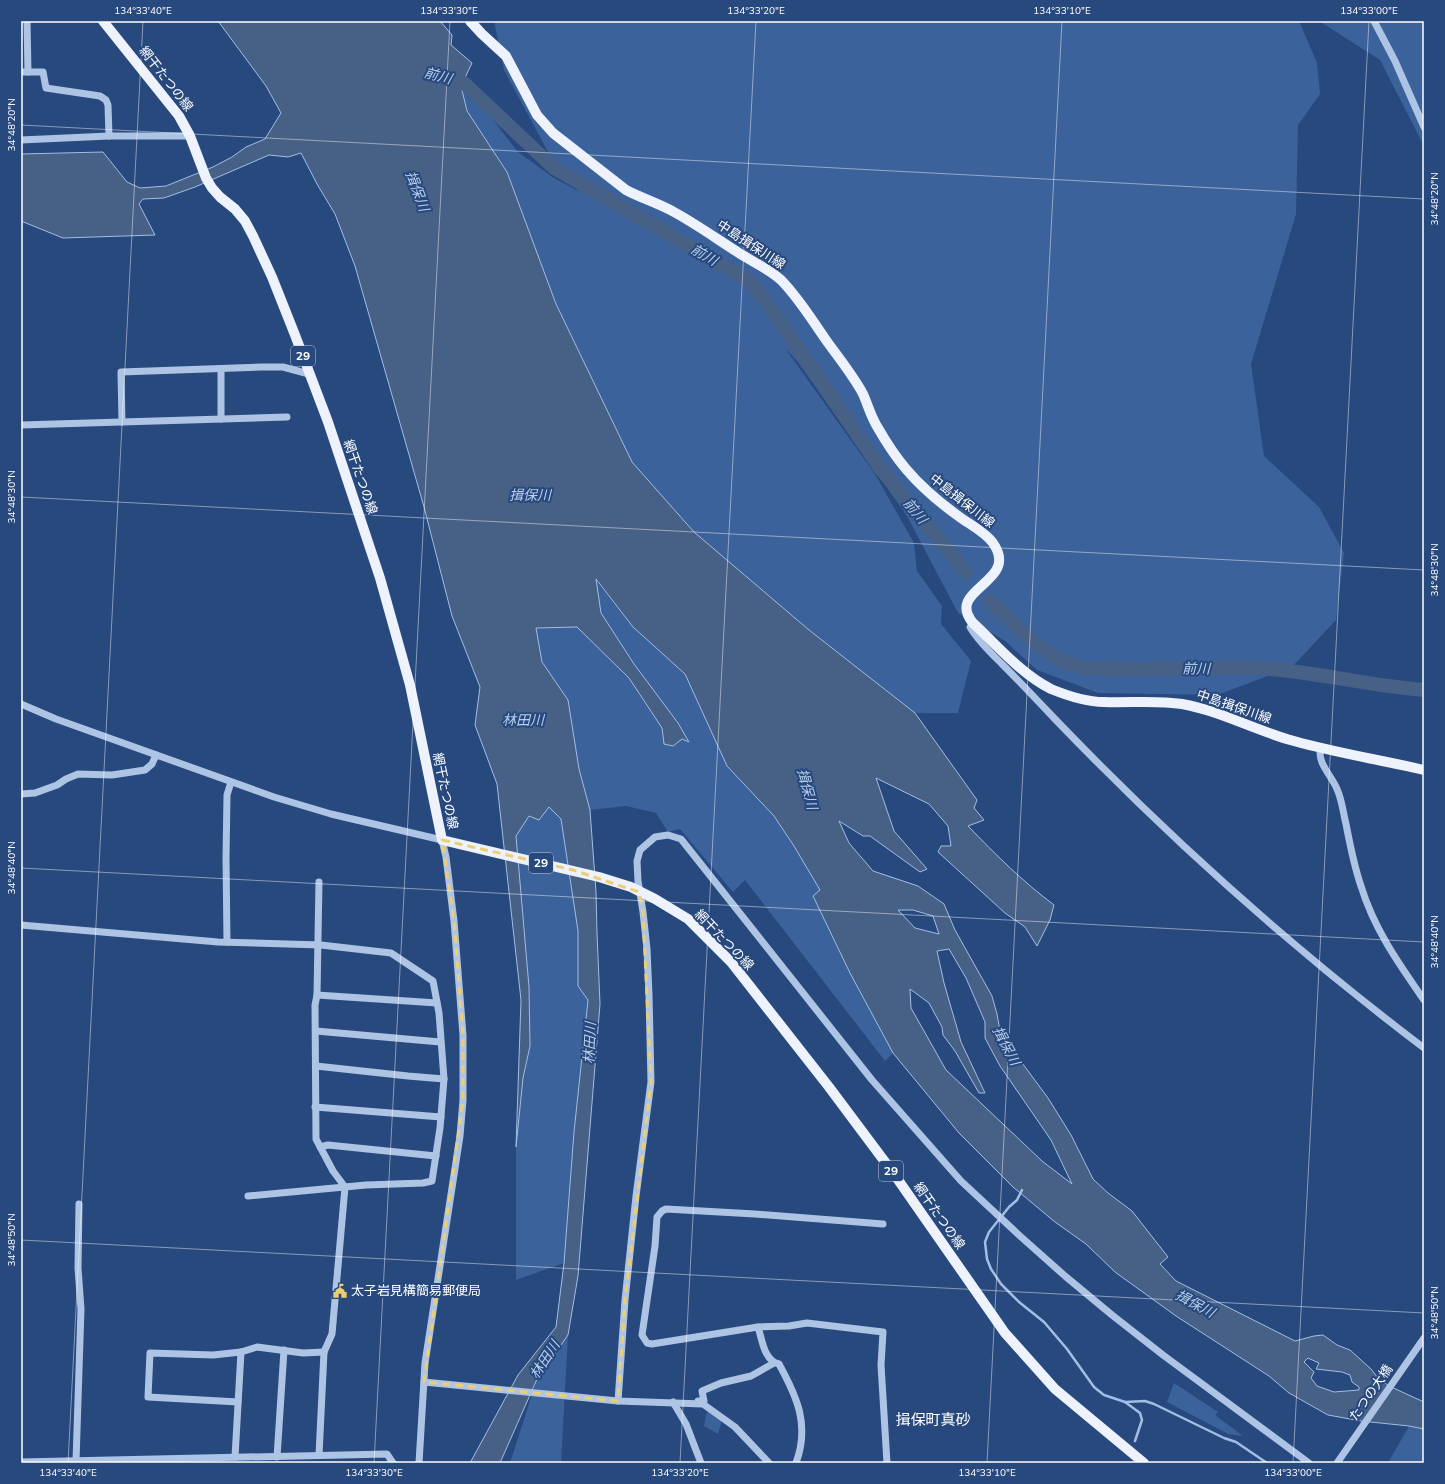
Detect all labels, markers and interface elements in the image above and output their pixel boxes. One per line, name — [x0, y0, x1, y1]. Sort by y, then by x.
text: 134°33'40"E — [114, 4, 172, 18]
text: 134°33'30"E — [420, 4, 478, 18]
text: 134°33'20"E — [727, 4, 785, 18]
text: 134°33'10"E — [1033, 4, 1091, 18]
text: 134°33'00"E — [1340, 4, 1398, 18]
street label: 網干たつの線 — [135, 43, 197, 115]
water label: 前川 — [422, 63, 456, 89]
text: 34°48'20"N — [5, 98, 19, 152]
water label: 揖保川 — [401, 168, 434, 216]
text: 34°48'20"N — [1428, 172, 1442, 226]
street label: 中島揖保川線 — [713, 216, 789, 274]
water label: 前川 — [687, 240, 723, 271]
road number: 29 — [291, 346, 315, 366]
street label: 網干たつの線 — [339, 437, 381, 517]
text: 34°48'30"N — [5, 470, 19, 524]
street label: 中島揖保川線 — [926, 470, 998, 532]
water label: 揖保川 — [509, 486, 553, 505]
water label: 前川 — [899, 494, 933, 529]
text: 34°48'30"N — [1428, 543, 1442, 597]
water label: 前川 — [1182, 659, 1212, 679]
street label: 中島揖保川線 — [1194, 686, 1274, 728]
water label: 林田川 — [502, 711, 546, 730]
street label: 網干たつの線 — [428, 751, 462, 831]
water label: 揖保川 — [792, 766, 822, 814]
text: 34°48'40"N — [5, 841, 19, 895]
road number: 29 — [529, 853, 553, 873]
street label: 網干たつの線 — [690, 906, 758, 974]
text: 34°48'40"N — [1428, 915, 1442, 969]
water label: 林田川 — [579, 1020, 601, 1064]
water label: 揖保川 — [988, 1023, 1025, 1071]
road number: 29 — [879, 1161, 903, 1181]
street label: 網干たつの線 — [909, 1179, 969, 1253]
text: 34°48'50"N — [5, 1213, 19, 1267]
place label: 太子岩見構簡易郵便局 — [351, 1282, 481, 1300]
public building icon: 太子岩見構簡易郵便局 — [332, 1283, 348, 1299]
water label: 揖保川 — [1172, 1286, 1220, 1323]
text: 34°48'50"N — [1428, 1286, 1442, 1340]
water label: 林田川 — [526, 1336, 565, 1383]
street label: たつの大橋 — [1345, 1361, 1397, 1425]
district label: 揖保町真砂 — [895, 1410, 971, 1430]
text: 134°33'40"E — [39, 1466, 97, 1480]
text: 134°33'30"E — [345, 1466, 403, 1480]
text: 134°33'20"E — [651, 1466, 709, 1480]
text: 134°33'10"E — [958, 1466, 1016, 1480]
text: 134°33'00"E — [1264, 1466, 1322, 1480]

